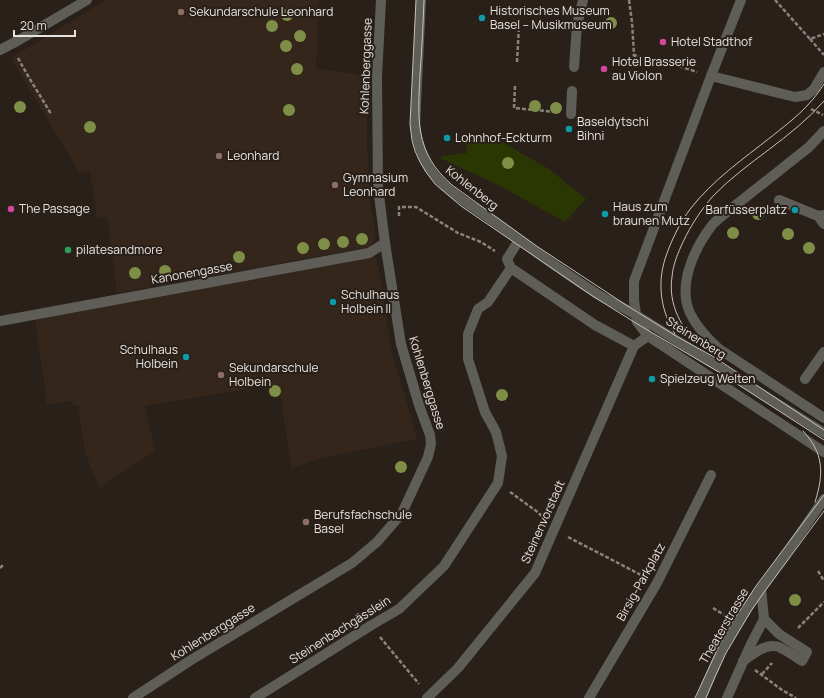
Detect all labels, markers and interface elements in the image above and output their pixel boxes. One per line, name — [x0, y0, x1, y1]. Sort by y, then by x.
place label: Historisches Museum Basel – Musikmuseum — [490, 2, 612, 33]
place label: Sekundarschule Leonhard — [189, 3, 333, 20]
marker: Sekundarschule Leonhard — [176, 7, 186, 17]
scale bar — [14, 12, 75, 38]
marker: Historisches Museum Basel – Musikmuseum — [477, 13, 487, 23]
text: 20 m — [20, 17, 47, 34]
street label: Kohlenberggasse — [355, 18, 376, 114]
place label: Hotel Stadthof — [671, 33, 753, 50]
marker: Hotel Stadthof — [658, 37, 668, 47]
place label: Hotel Brasserie au Violon — [612, 53, 696, 84]
marker: Hotel Brasserie au Violon — [599, 64, 609, 74]
place label: Baseldytschi Bihni — [577, 113, 649, 144]
marker: Baseldytschi Bihni — [564, 124, 574, 134]
place label: Lohnhof-Eckturm — [455, 129, 552, 146]
marker: Lohnhof-Eckturm — [442, 133, 452, 143]
place label: Leonhard — [227, 147, 279, 164]
marker: Leonhard — [214, 151, 224, 161]
street label: Kohlenberg — [442, 162, 502, 214]
place label: Gymnasium Leonhard — [343, 169, 408, 200]
marker: Gymnasium Leonhard — [330, 180, 340, 190]
place label: Haus zum braunen Mutz — [613, 198, 690, 229]
place label: The Passage — [19, 200, 90, 217]
place label: Barfüsserplatz — [706, 201, 787, 218]
marker: The Passage — [6, 204, 16, 214]
marker: Barfüsserplatz — [790, 205, 800, 215]
marker: Haus zum braunen Mutz — [600, 209, 610, 219]
place label: pilatesandmore — [76, 241, 163, 258]
marker: pilatesandmore — [63, 245, 73, 255]
street label: Kanonengasse — [150, 257, 234, 288]
place label: Schulhaus Holbein II — [341, 286, 399, 317]
marker: Schulhaus Holbein II — [328, 297, 338, 307]
street label: Steinenberg — [663, 312, 730, 363]
street label: Kohlenberggasse — [405, 334, 450, 431]
place label: Schulhaus Holbein — [120, 341, 178, 372]
marker: Schulhaus Holbein — [181, 352, 191, 362]
place label: Sekundarschule Holbein — [229, 359, 318, 390]
marker: Sekundarschule Holbein — [216, 370, 226, 380]
place label: Spielzeug Welten — [660, 370, 756, 387]
marker: Spielzeug Welten — [647, 374, 657, 384]
street label: Steinenvorstadt — [517, 477, 569, 566]
place label: Berufsfachschule Basel — [314, 506, 412, 537]
marker: Berufsfachschule Basel — [301, 517, 311, 527]
street label: Birsig-Parkplatz — [612, 540, 669, 624]
street label: Theaterstrasse — [695, 585, 752, 667]
street label: Steinenbachgässlein — [286, 591, 394, 668]
street label: Kohlenberggasse — [167, 599, 258, 664]

